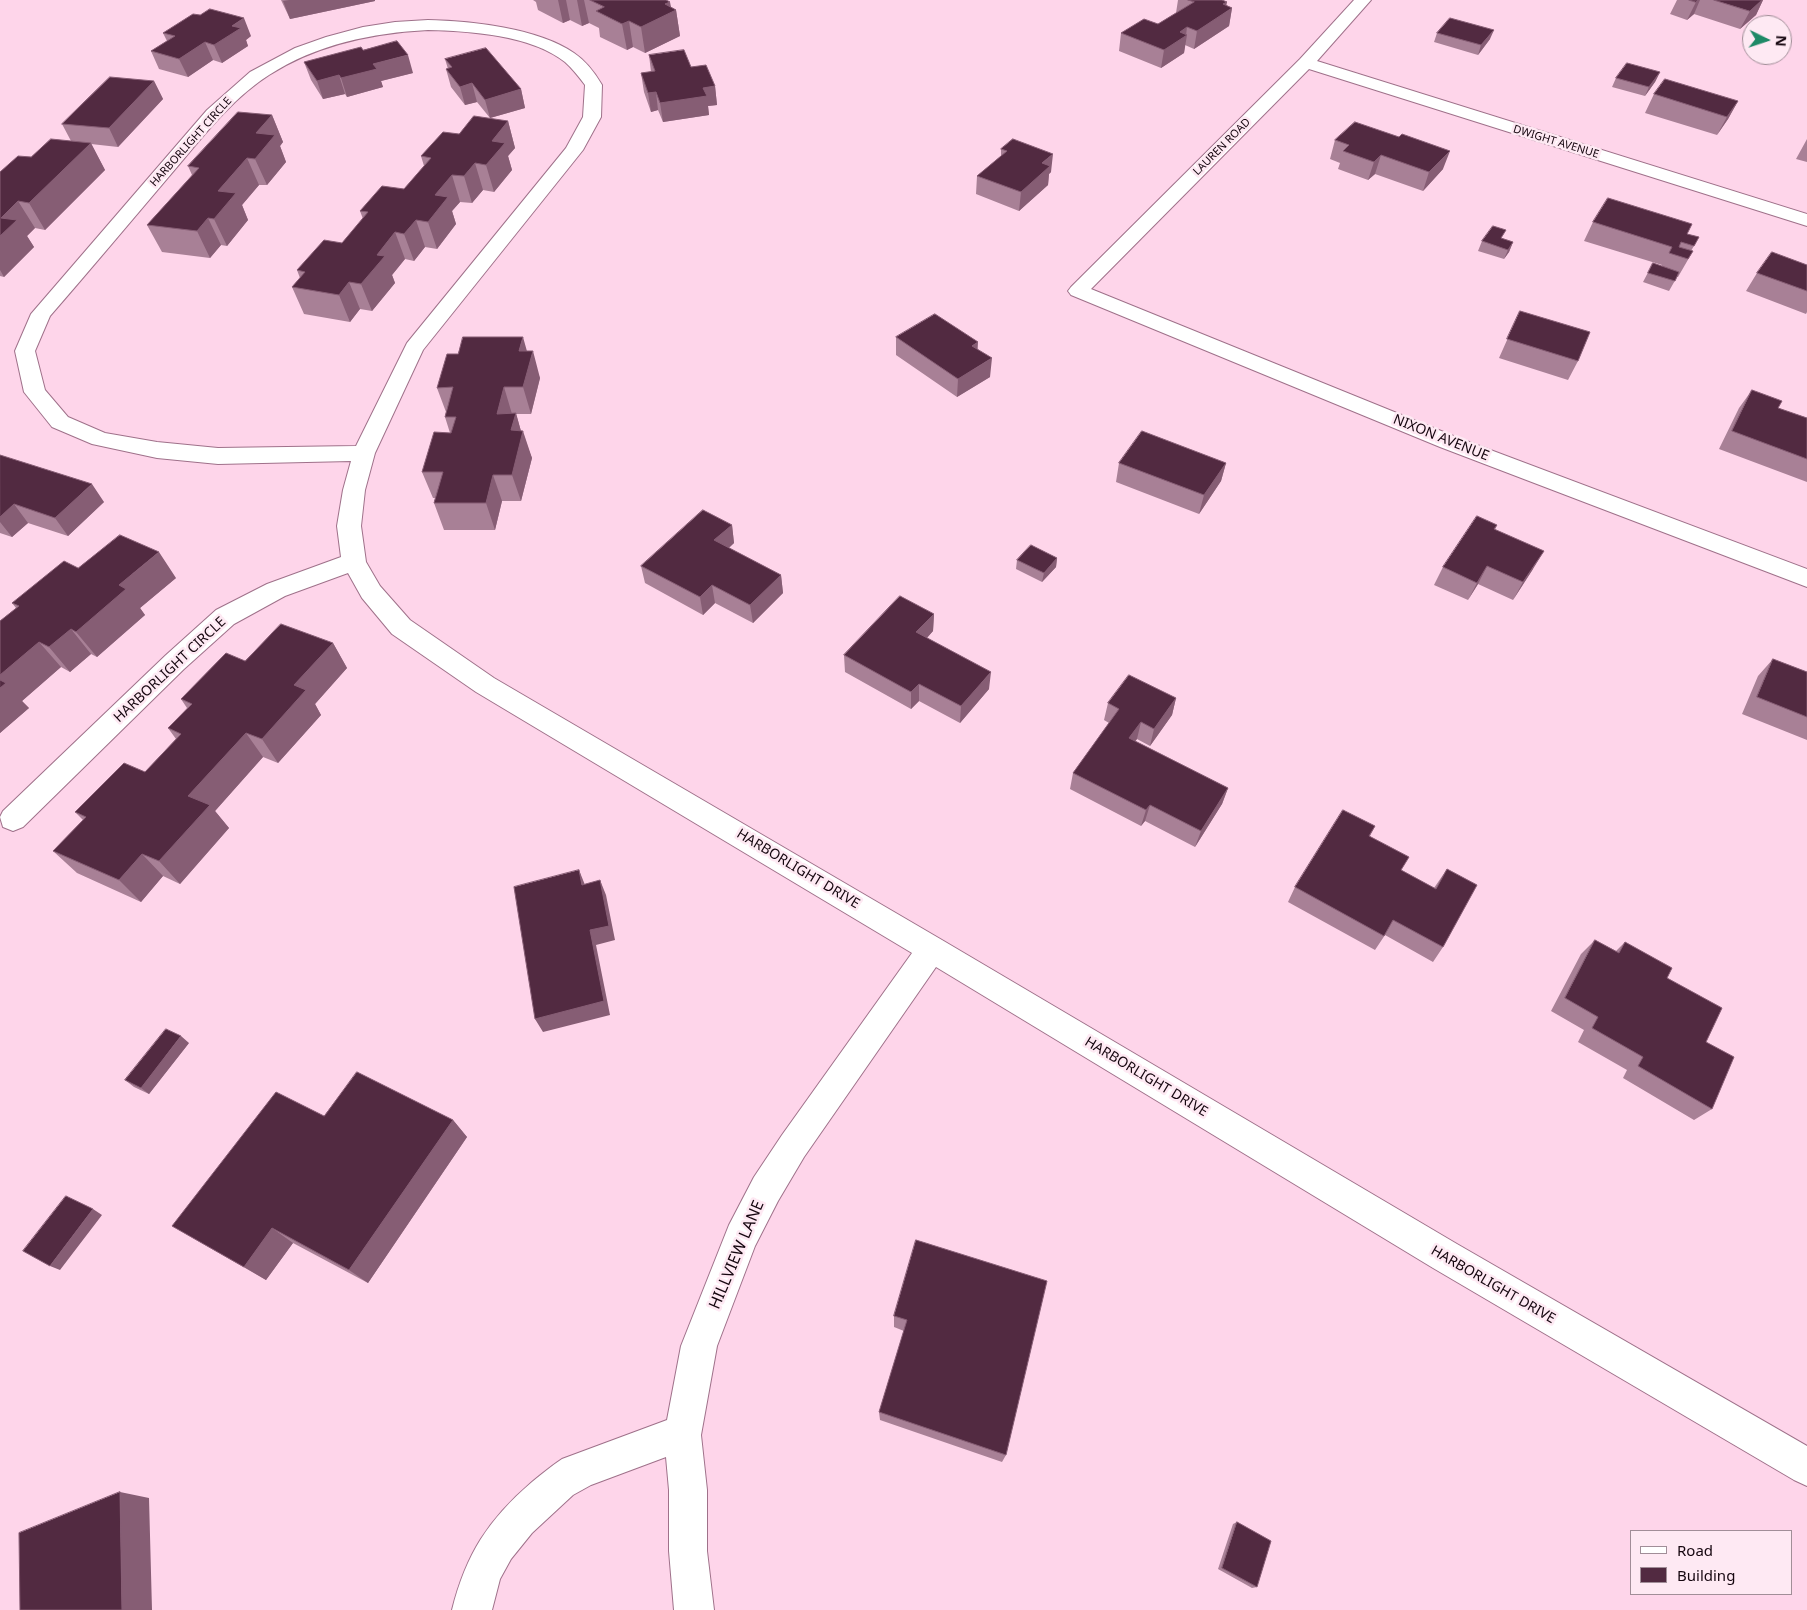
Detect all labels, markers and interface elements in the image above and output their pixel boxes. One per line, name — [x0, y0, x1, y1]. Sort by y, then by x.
north arrow — [1742, 15, 1792, 65]
text: N — [1772, 35, 1791, 47]
street label: HARBORLIGHT CIRCLE — [147, 95, 235, 189]
street label: LAUREN ROAD — [1191, 116, 1253, 178]
street label: DWIGHT AVENUE — [1512, 123, 1600, 161]
street label: NIXON AVENUE — [1391, 411, 1491, 465]
street label: HARBORLIGHT CIRCLE — [110, 614, 230, 726]
street label: HARBORLIGHT DRIVE — [733, 826, 863, 912]
street label: HARBORLIGHT DRIVE — [1081, 1034, 1211, 1120]
street label: HILLVIEW LANE — [705, 1198, 769, 1312]
street label: HARBORLIGHT DRIVE — [1428, 1243, 1558, 1327]
legend — [1630, 1530, 1792, 1595]
text: Road — [1677, 1540, 1713, 1560]
text: Building — [1677, 1565, 1735, 1585]

